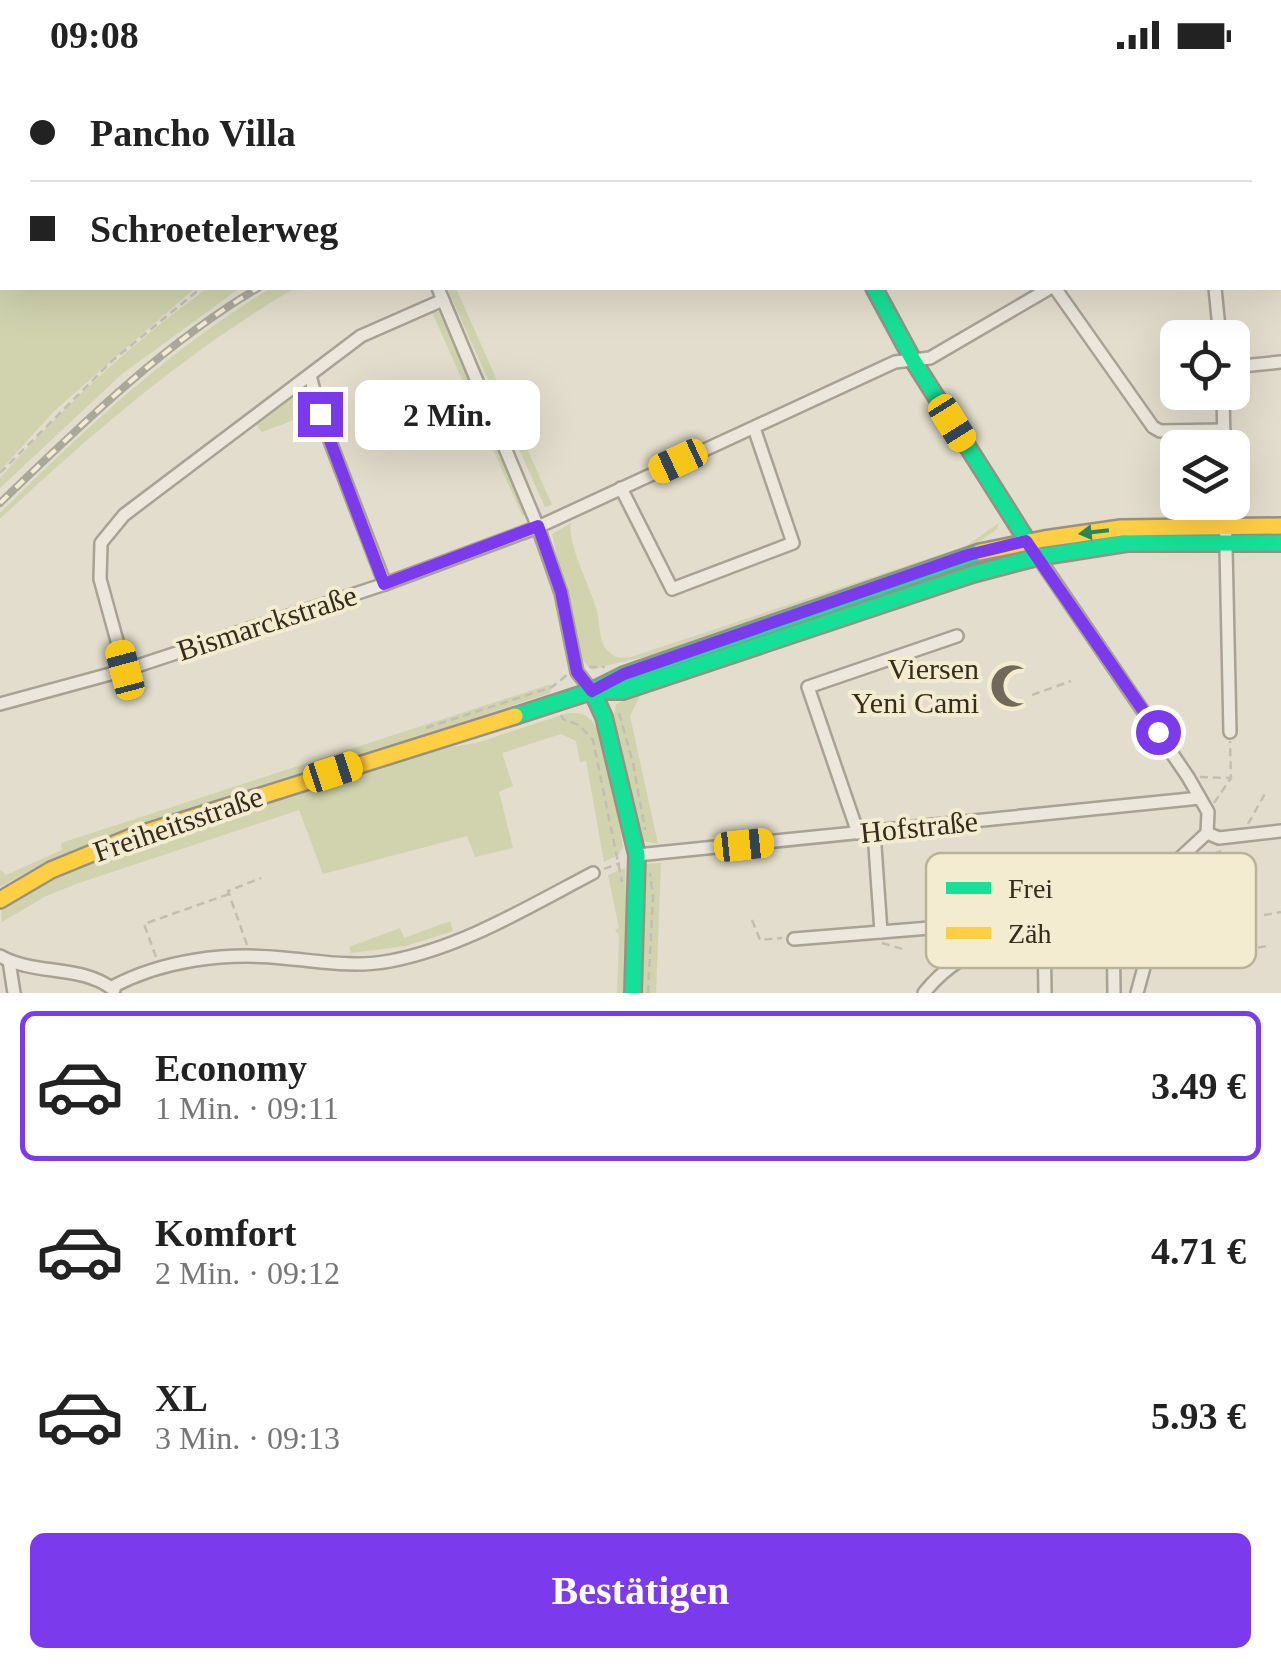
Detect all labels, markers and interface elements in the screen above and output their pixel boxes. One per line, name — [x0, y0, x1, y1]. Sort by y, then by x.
text: 09:08 — [50, 14, 139, 56]
text: Pancho Villa — [90, 112, 296, 154]
text: Schroetelerweg — [90, 208, 338, 250]
map controls — [1160, 320, 1250, 520]
button: locate — [1160, 320, 1250, 410]
callout: 2 Min. — [355, 379, 540, 449]
car — [923, 390, 981, 456]
route end — [298, 392, 343, 437]
text: 2 Min. — [403, 397, 492, 433]
button: layers — [1160, 430, 1250, 520]
car — [644, 435, 712, 487]
one-way arrow — [1077, 524, 1109, 540]
street label: Bismarckstraße — [173, 578, 361, 667]
car — [103, 637, 147, 703]
place label: Viersen Yeni Cami — [851, 652, 979, 719]
mosque icon: Viersen Yeni Cami — [988, 662, 1036, 710]
route start — [1136, 710, 1181, 755]
car — [300, 748, 366, 796]
street label: Freiheitsstraße — [89, 779, 267, 868]
street label: Hofstraße — [858, 804, 979, 849]
car — [713, 827, 775, 863]
legend — [926, 853, 1256, 968]
text: Frei — [1008, 873, 1053, 904]
text: Zäh — [1008, 918, 1052, 949]
icon: car — [35, 1041, 125, 1131]
text: Economy — [155, 1047, 307, 1089]
text: 3.49 € — [1151, 1065, 1246, 1107]
text: 1 Min. · 09:11 — [155, 1090, 339, 1126]
icon: car — [35, 1206, 125, 1296]
text: Komfort — [155, 1212, 296, 1254]
text: 4.71 € — [1151, 1230, 1246, 1272]
text: 2 Min. · 09:12 — [155, 1255, 340, 1291]
icon: car — [35, 1371, 125, 1461]
text: XL — [155, 1377, 208, 1419]
text: 5.93 € — [1151, 1395, 1246, 1437]
text: 3 Min. · 09:13 — [155, 1420, 340, 1456]
button: Bestätigen — [30, 1533, 1251, 1648]

